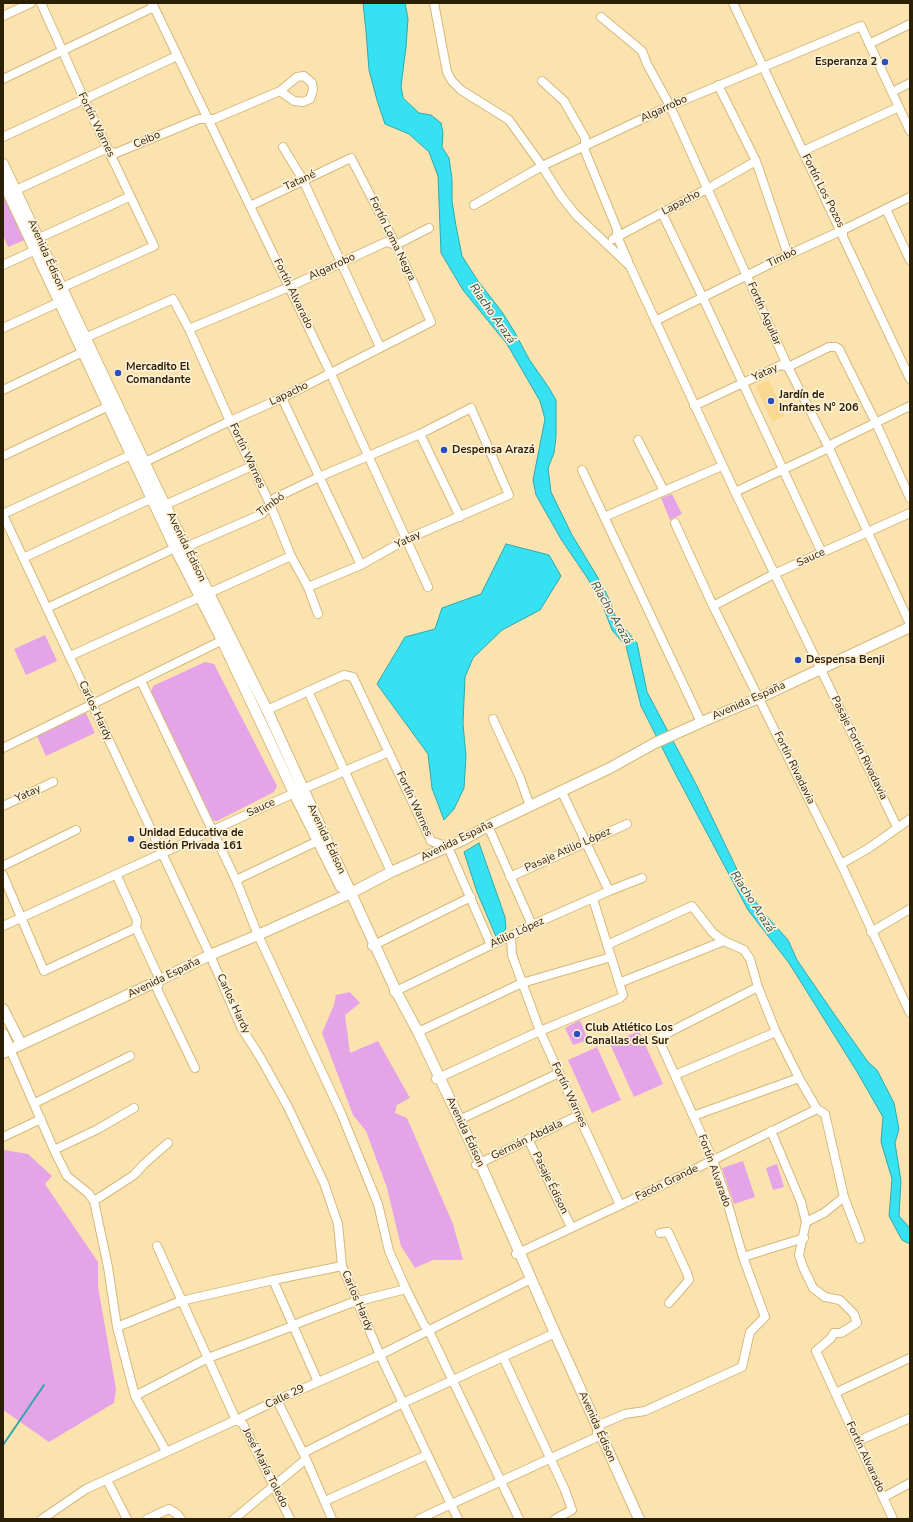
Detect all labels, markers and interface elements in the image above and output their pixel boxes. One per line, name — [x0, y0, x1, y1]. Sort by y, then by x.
place label: Esperanza 2 — [815, 55, 877, 69]
marker: Esperanza 2 — [880, 57, 890, 67]
street label: Fortín Warnes — [75, 91, 117, 159]
street label: Algarrobo — [639, 92, 689, 126]
street label: Ceibo — [132, 128, 162, 152]
street label: Fortín Los Pozos — [799, 152, 847, 230]
street label: Tatané — [282, 168, 318, 194]
street label: Lapacho — [660, 187, 702, 219]
street label: Fortín Loma Negra — [366, 195, 418, 283]
street label: Avenida Édison — [25, 218, 67, 292]
street label: Timbó — [765, 245, 799, 271]
street label: Algarrobo — [307, 250, 357, 284]
street label: Fortín Alvarado — [270, 257, 316, 331]
street label: Fortín Aguilar — [744, 280, 784, 348]
water label: Riacho Arazá — [466, 281, 518, 347]
place label: Mercadito El Comandante — [126, 360, 191, 386]
street label: Yatay — [750, 361, 780, 385]
marker: Mercadito El Comandante — [113, 368, 123, 378]
street label: Lapacho — [267, 379, 311, 409]
place label: Jardín de Infantes N° 206 — [779, 388, 859, 414]
marker: Jardín de Infantes N° 206 — [766, 396, 776, 406]
street label: Fortín Warnes — [226, 421, 268, 491]
place label: Despensa Arazá — [452, 443, 535, 457]
marker: Despensa Arazá — [439, 445, 449, 455]
street label: Timbó — [255, 490, 287, 520]
street label: Avenida Édison — [163, 510, 209, 584]
street label: Yatay — [393, 528, 423, 552]
street label: Sauce — [795, 546, 827, 570]
water label: Riacho Arazá — [587, 579, 635, 647]
place label: Despensa Benji — [806, 653, 885, 667]
marker: Despensa Benji — [793, 655, 803, 665]
street label: Carlos Hardy — [75, 679, 115, 743]
street label: Avenida España — [710, 679, 788, 723]
street label: Pasaje Fortín Rivadavia — [828, 694, 890, 802]
street label: Fortín Rivadavia — [771, 730, 817, 806]
street label: Fortín Warnes — [393, 769, 435, 839]
street label: Yatay — [13, 782, 43, 806]
street label: Sauce — [245, 796, 277, 820]
street label: Avenida Édison — [304, 802, 348, 876]
street label: Avenida España — [419, 818, 495, 864]
street label: Pasaje Atilio López — [523, 825, 613, 875]
place label: Unidad Educativa de Gestión Privada 161 — [139, 826, 243, 852]
marker: Unidad Educativa de Gestión Privada 161 — [126, 834, 136, 844]
water label: Riacho Arazá — [727, 869, 777, 935]
street label: Atilio López — [488, 915, 546, 951]
street label: Avenida España — [126, 955, 202, 1001]
street label: Carlos Hardy — [213, 972, 253, 1036]
place label: Club Atlético Los Canallas del Sur — [585, 1021, 673, 1047]
marker: Club Atlético Los Canallas del Sur — [572, 1029, 582, 1039]
street label: Fortín Warnes — [548, 1060, 590, 1130]
street label: Avenida Édison — [443, 1095, 487, 1169]
street label: Germán Abdala — [489, 1117, 565, 1163]
street label: Fortín Alvarado — [695, 1133, 733, 1209]
street label: Pasaje Édison — [529, 1150, 571, 1216]
street label: Facón Grande — [634, 1162, 700, 1204]
street label: Carlos Hardy — [338, 1269, 376, 1333]
street label: Calle 29 — [263, 1382, 307, 1412]
street label: Avenida Édison — [576, 1390, 618, 1464]
street label: Fortín Alvarado — [843, 1420, 887, 1494]
street label: José María Toledo — [239, 1426, 291, 1510]

